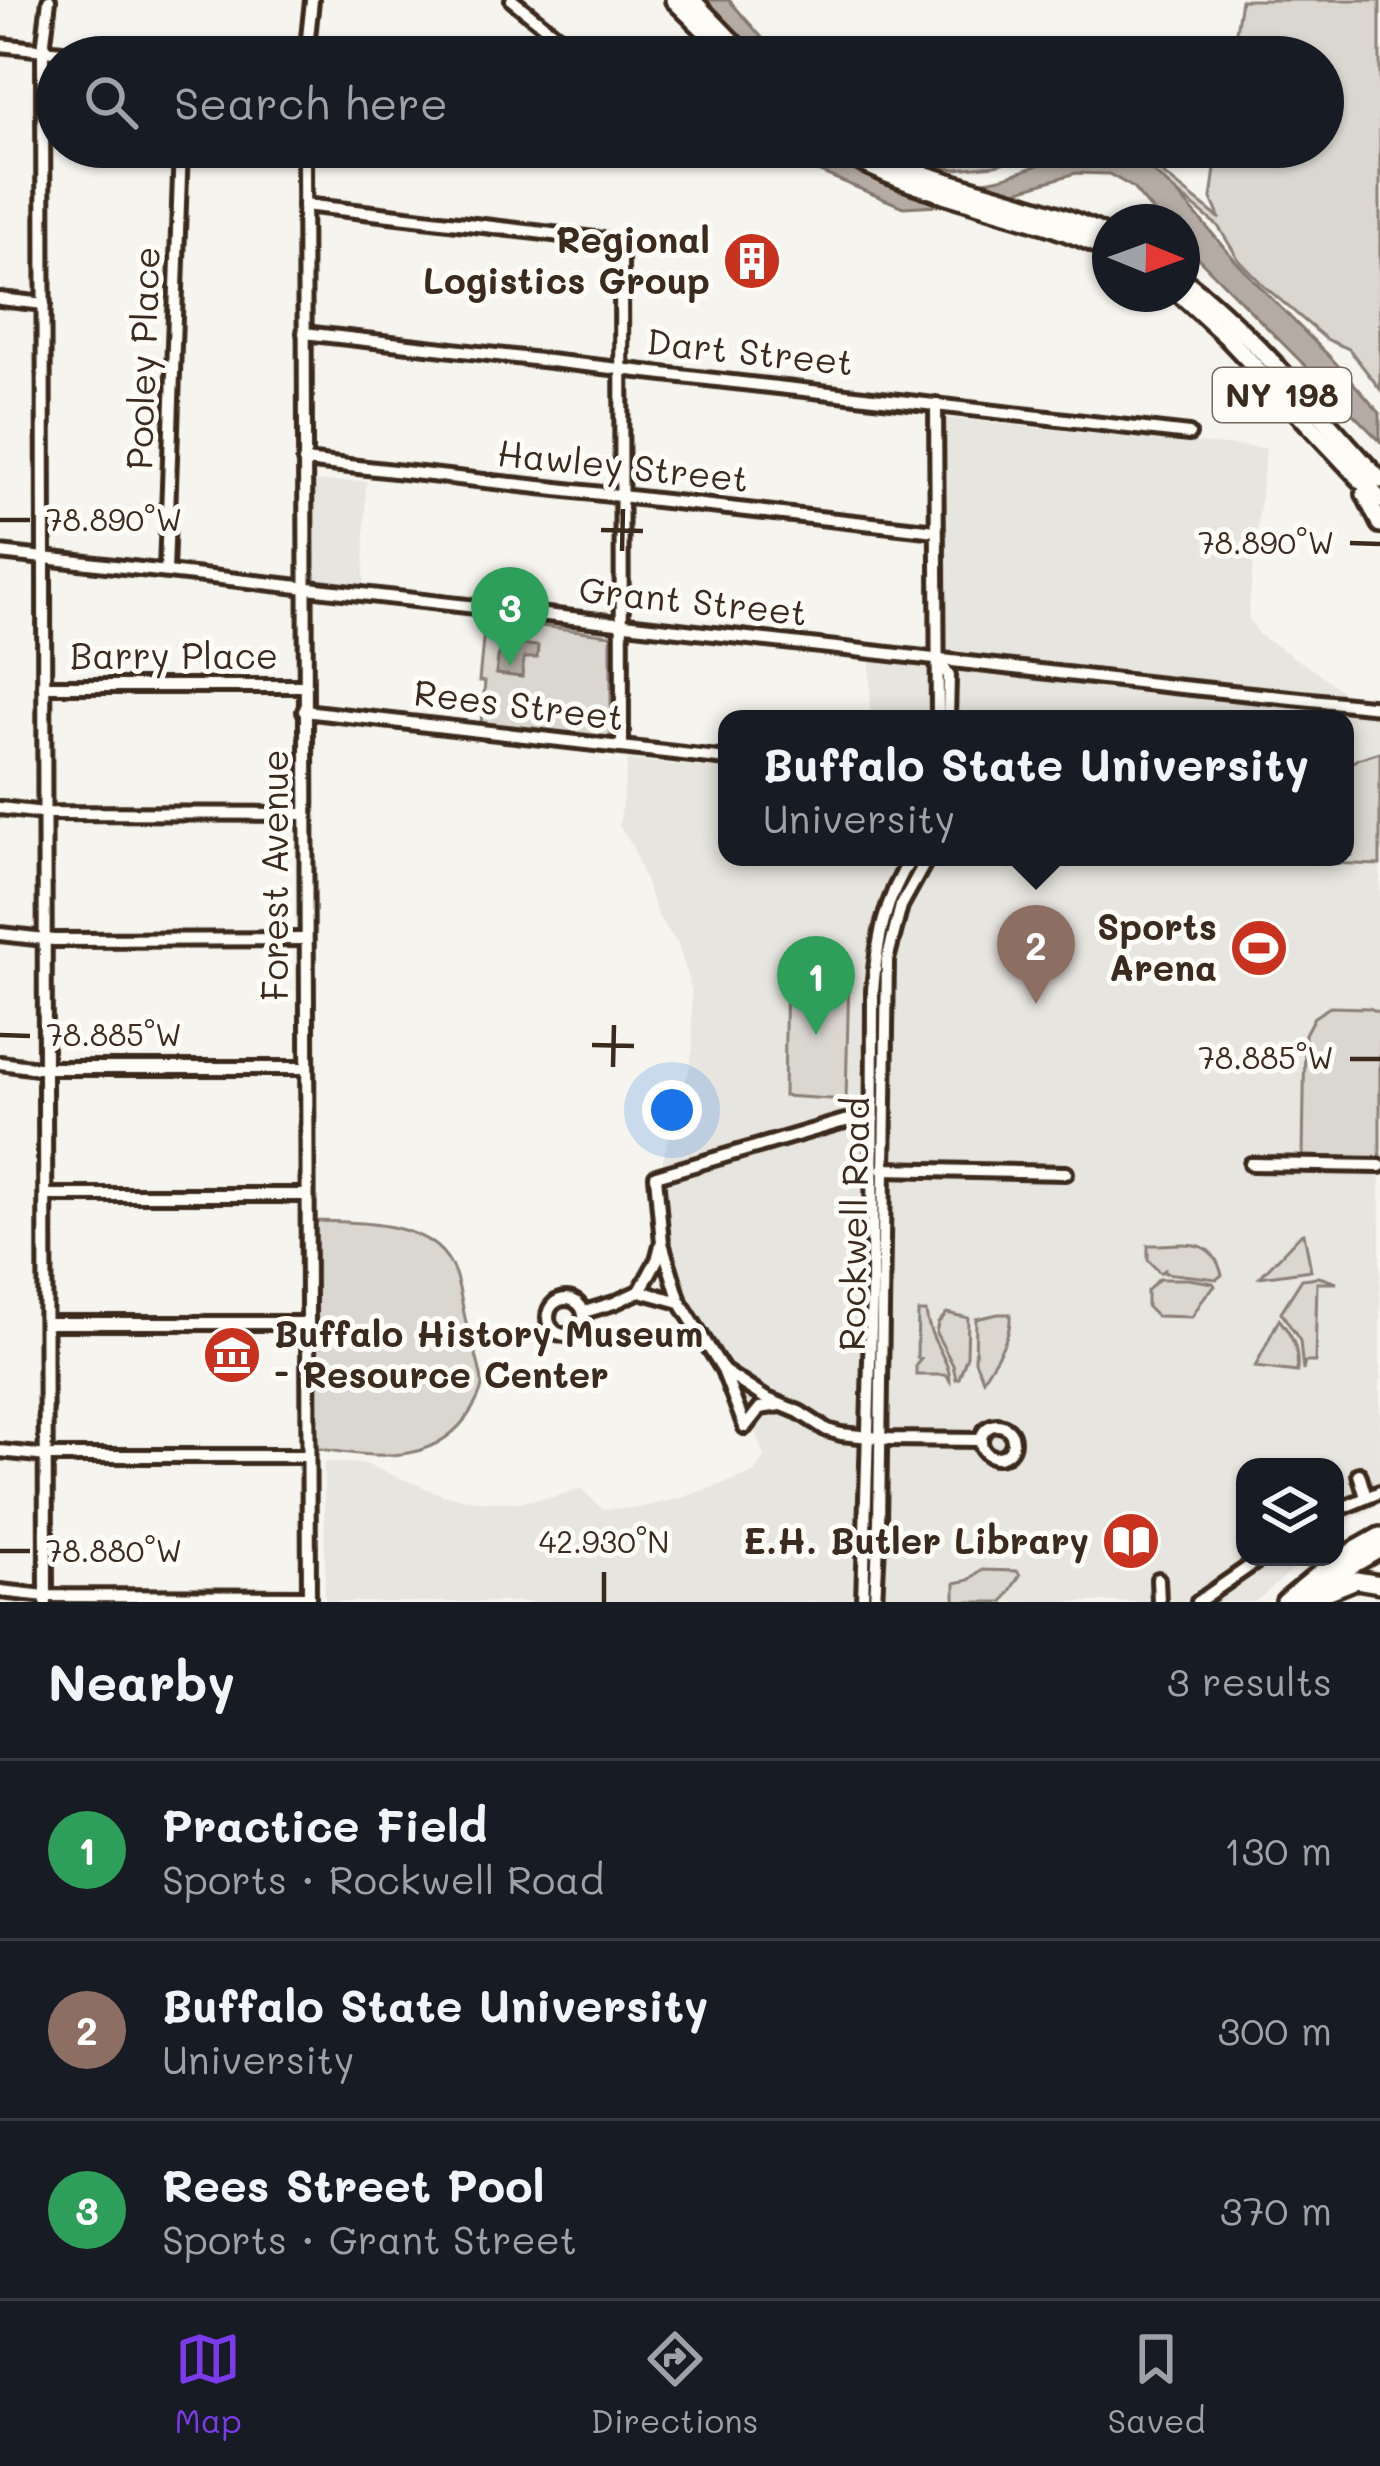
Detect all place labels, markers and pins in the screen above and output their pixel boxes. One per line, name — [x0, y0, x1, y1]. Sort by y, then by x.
place label: Regional Logistics Group — [423, 215, 710, 303]
building icon: Regional Logistics Group — [721, 230, 783, 292]
pin: 3 — [471, 567, 549, 666]
place label: Sports Arena — [1097, 902, 1217, 990]
pin: 2 — [997, 905, 1075, 1004]
sports icon: Sports Arena — [1228, 917, 1290, 979]
pin: 1 — [777, 936, 855, 1035]
place label: Buffalo History Museum - Resource Center — [274, 1309, 703, 1397]
museum icon: Buffalo History Museum - Resource Center — [201, 1324, 263, 1386]
library icon: E.H. Butler Library — [1100, 1510, 1162, 1572]
place label: E.H. Butler Library — [743, 1516, 1089, 1564]

